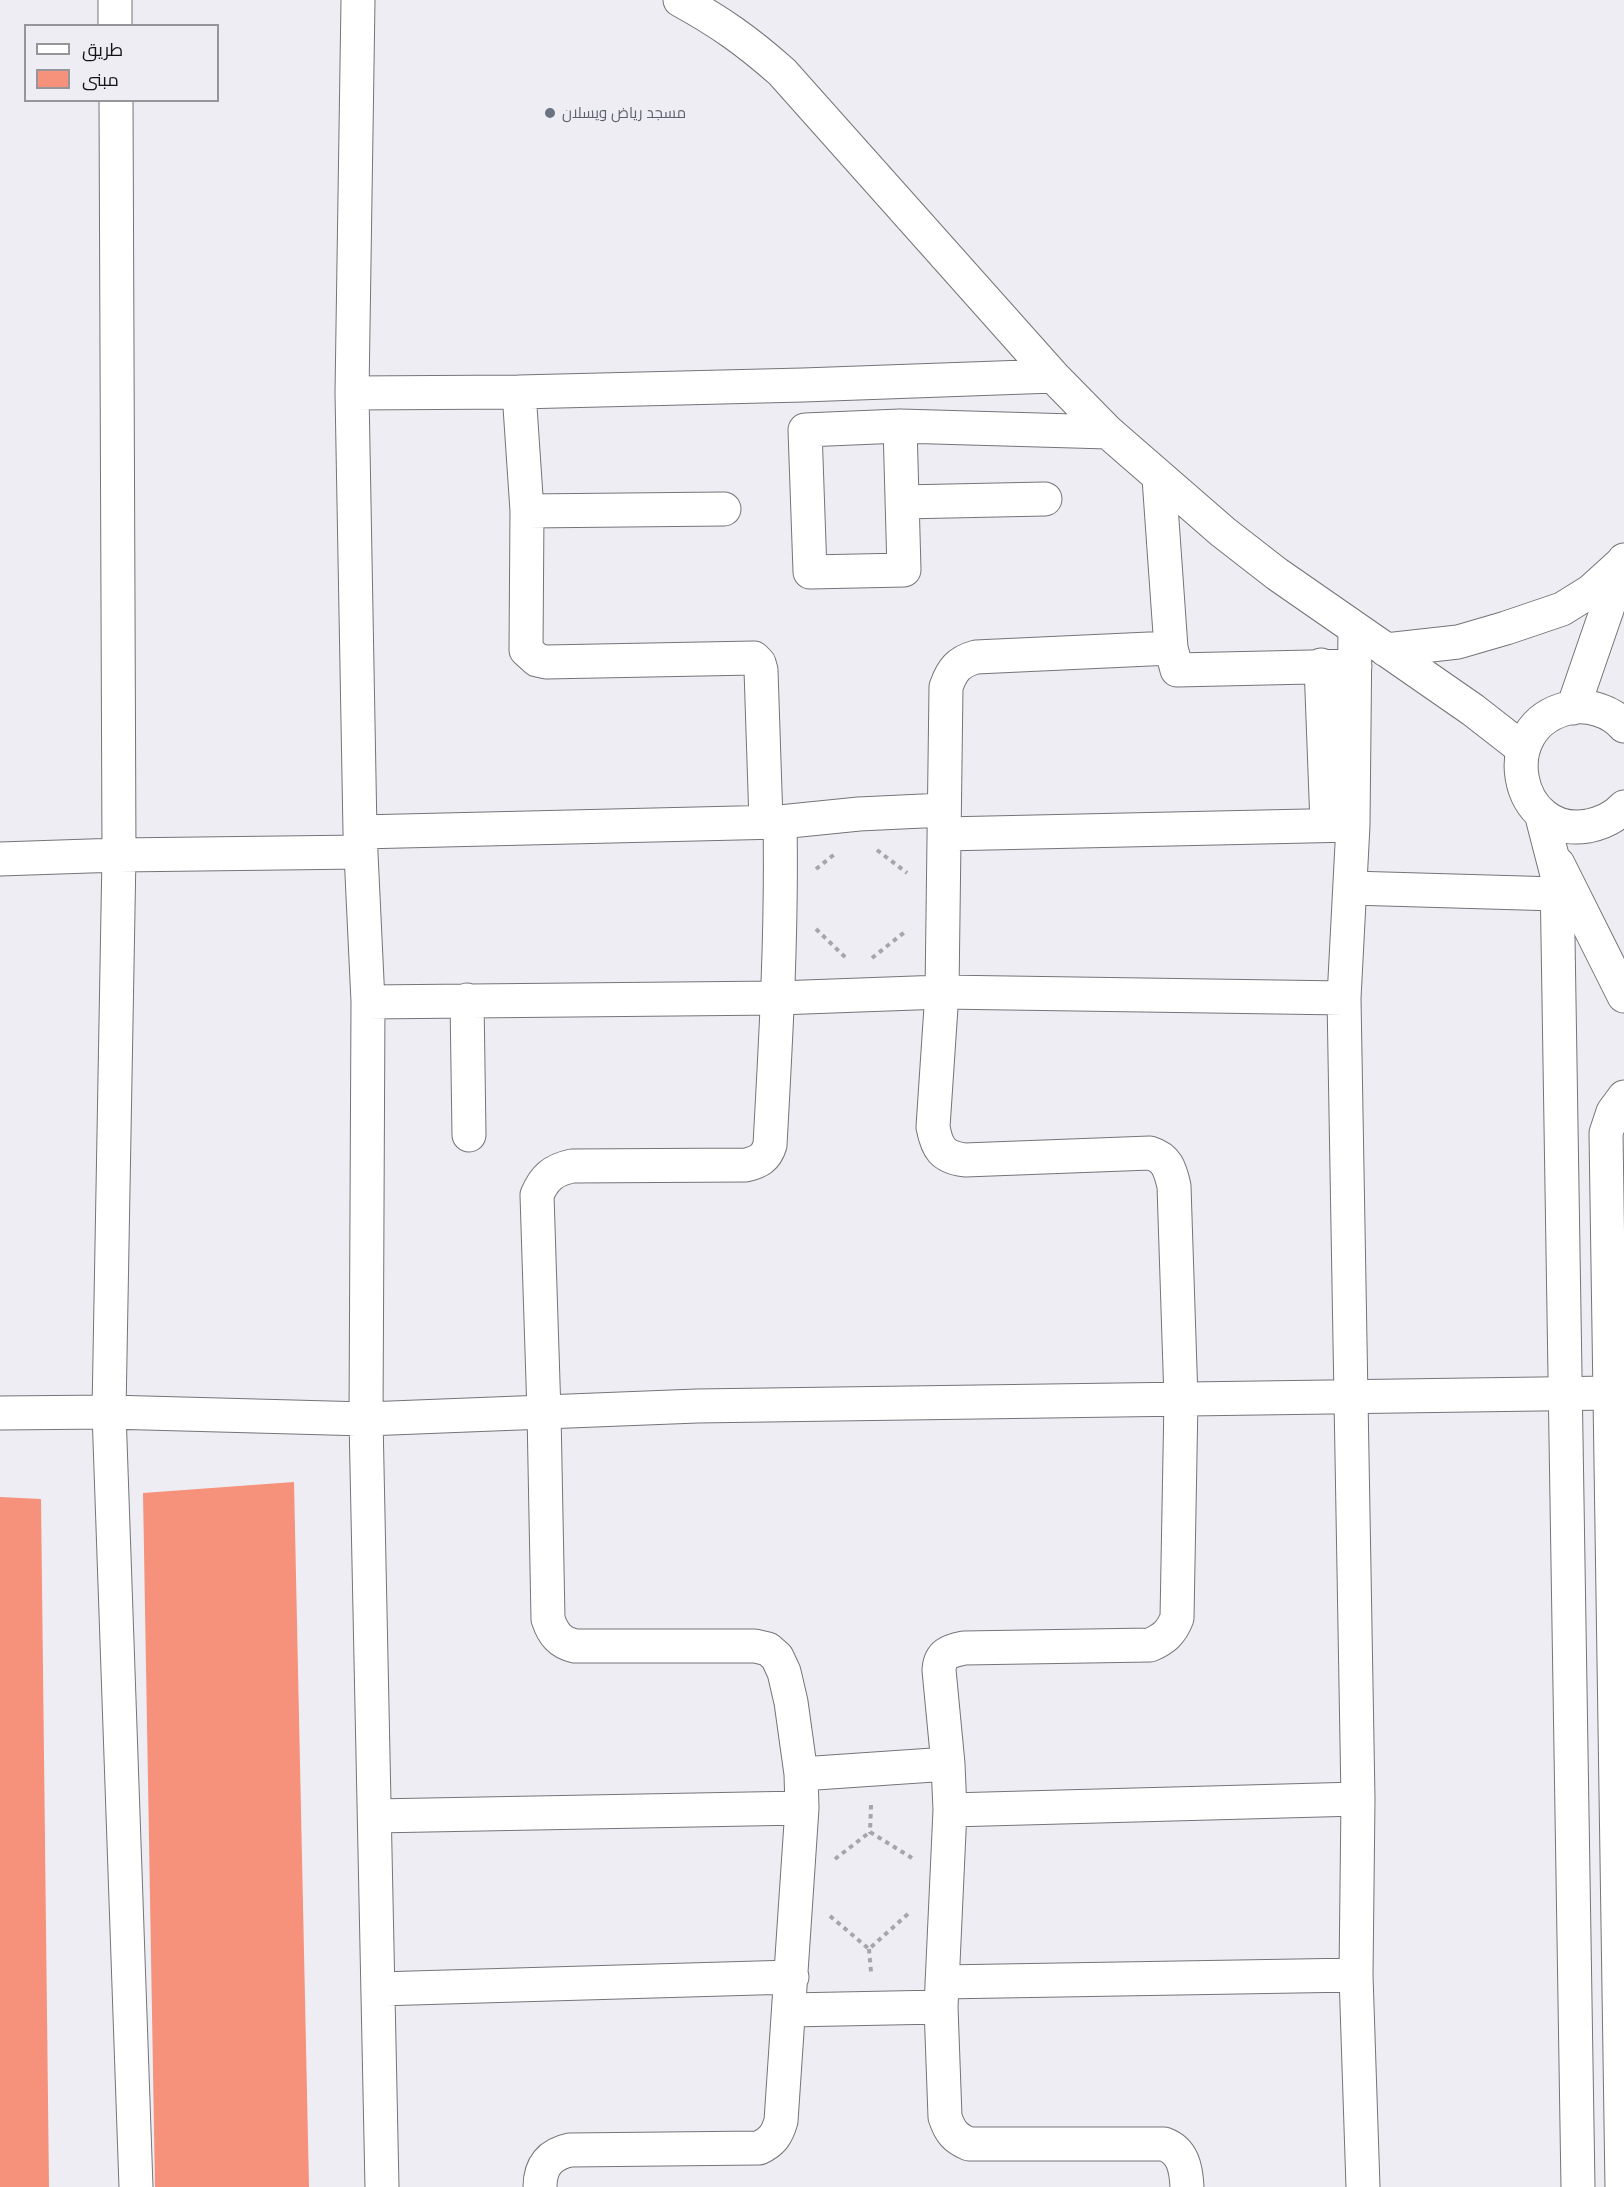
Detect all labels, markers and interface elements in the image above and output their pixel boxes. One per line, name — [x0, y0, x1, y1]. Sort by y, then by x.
legend — [24, 24, 219, 102]
text: طريق — [82, 38, 123, 61]
text: مبنى — [82, 68, 119, 91]
place label: مسجد رياض ويسلان — [562, 104, 686, 122]
marker: مسجد رياض ويسلان — [543, 106, 557, 120]

